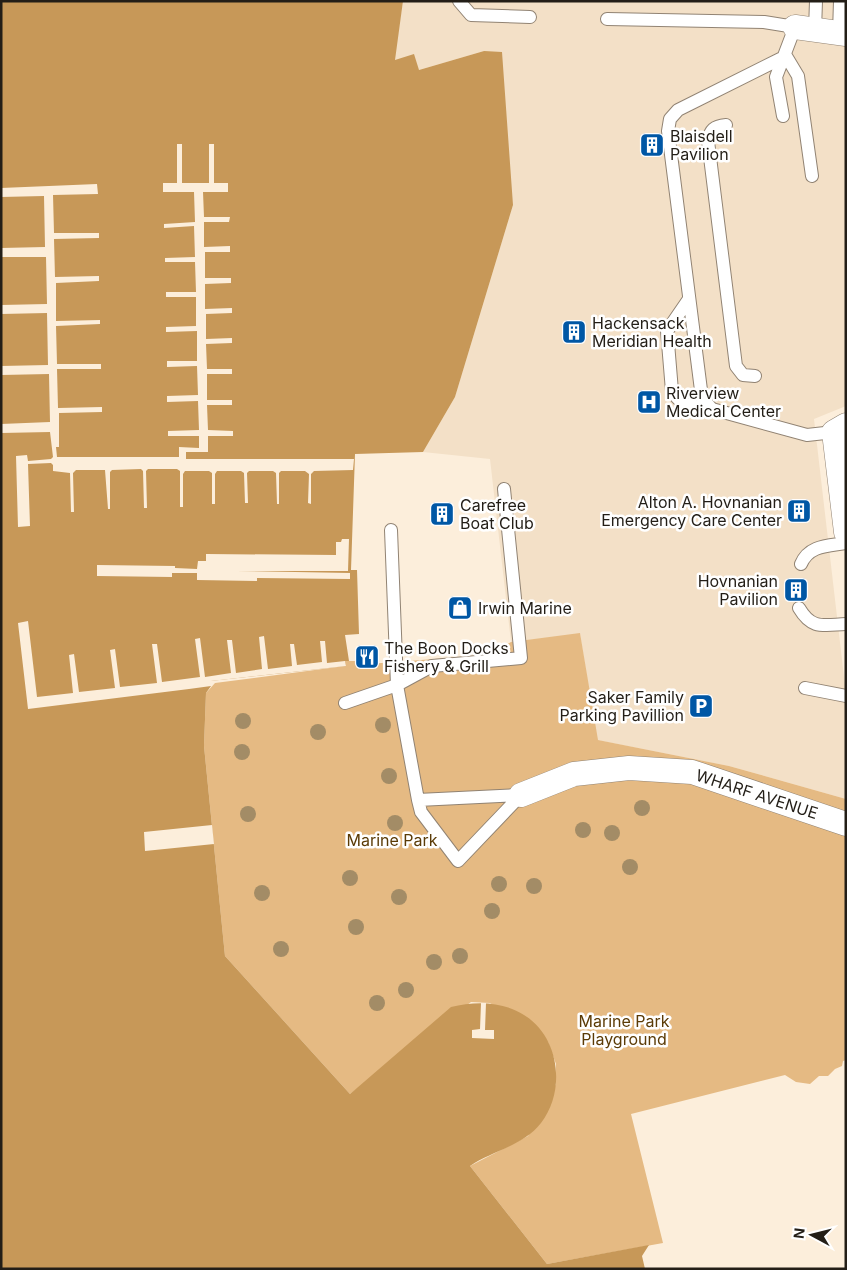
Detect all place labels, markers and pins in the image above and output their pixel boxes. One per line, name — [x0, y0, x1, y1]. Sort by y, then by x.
place label: Blaisdell Pavilion — [670, 126, 733, 164]
building icon: Blaisdell Pavilion — [639, 132, 665, 158]
place label: Hackensack Meridian Health — [592, 313, 712, 351]
building icon: Hackensack Meridian Health — [561, 319, 587, 345]
place label: Riverview Medical Center — [666, 383, 781, 421]
hospital icon: Riverview Medical Center — [636, 389, 662, 415]
place label: Alton A. Hovnanian Emergency Care Center — [601, 492, 782, 530]
place label: Carefree Boat Club — [460, 495, 534, 533]
building icon: Alton A. Hovnanian Emergency Care Center — [786, 498, 812, 524]
building icon: Carefree Boat Club — [429, 501, 455, 527]
place label: Hovnanian Pavilion — [698, 571, 778, 609]
building icon: Hovnanian Pavilion — [783, 577, 809, 603]
shop icon: Irwin Marine — [447, 595, 473, 621]
place label: Irwin Marine — [478, 598, 572, 618]
place label: The Boon Docks Fishery & Grill — [384, 638, 509, 676]
restaurant icon: The Boon Docks Fishery & Grill — [354, 644, 380, 670]
place label: Saker Family Parking Pavillion — [560, 687, 684, 725]
parking icon: Saker Family Parking Pavillion — [688, 693, 714, 719]

